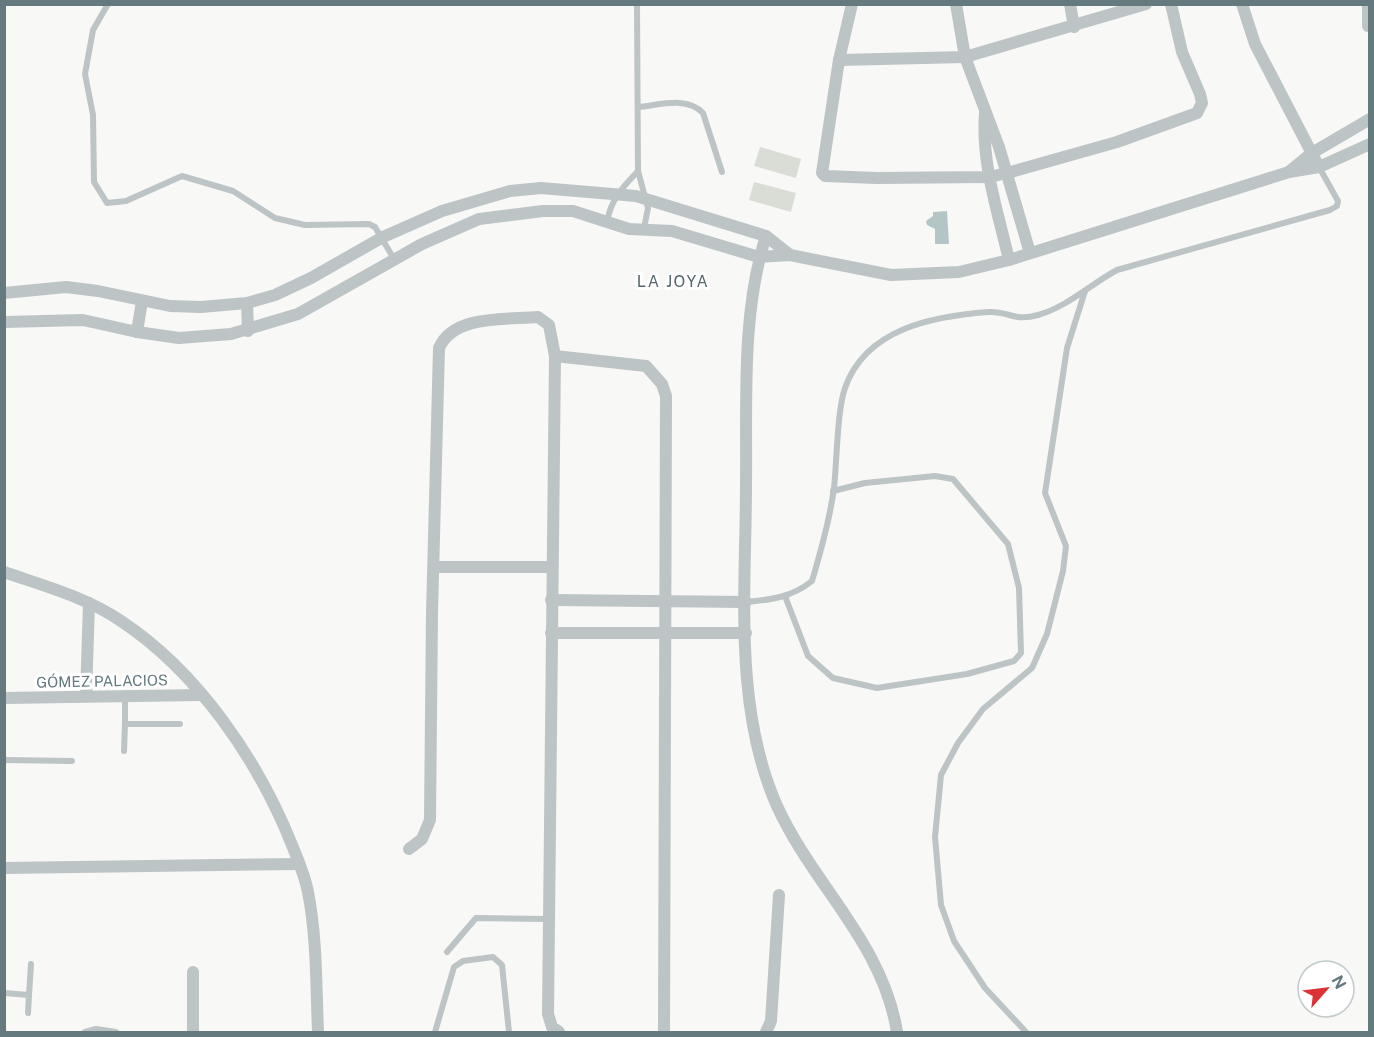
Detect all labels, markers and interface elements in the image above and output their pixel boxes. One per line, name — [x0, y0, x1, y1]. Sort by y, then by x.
district label: LA JOYA — [637, 272, 709, 291]
street label: GÓMEZ PALACIOS — [36, 670, 168, 691]
north arrow — [1296, 959, 1356, 1019]
text: N — [1327, 972, 1350, 992]

